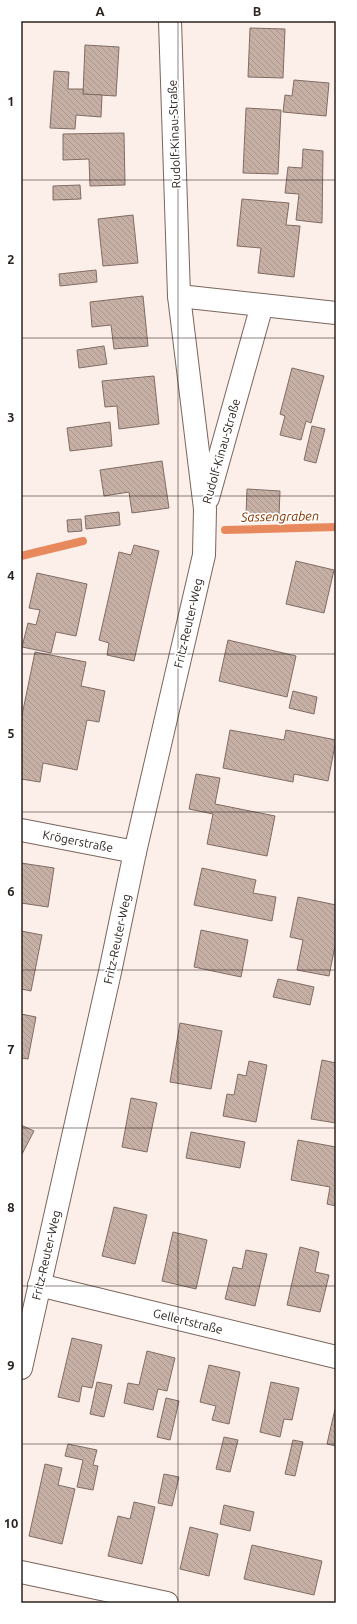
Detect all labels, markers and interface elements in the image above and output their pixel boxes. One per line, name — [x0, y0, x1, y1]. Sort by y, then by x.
text: A — [95, 4, 105, 18]
text: B — [253, 4, 262, 18]
street label: Rudolf-Kinau-Straße — [166, 79, 182, 189]
text: 1 — [7, 94, 15, 108]
text: 2 — [7, 252, 15, 266]
street label: Rudolf-Kinau-Straße — [200, 397, 242, 505]
text: 3 — [7, 410, 15, 424]
water label: Sassengraben — [240, 508, 319, 524]
text: 4 — [7, 568, 15, 582]
street label: Fritz-Reuter-Weg — [171, 577, 205, 669]
text: 5 — [7, 726, 15, 740]
street label: Krögerstraße — [42, 828, 114, 854]
text: 6 — [7, 884, 15, 898]
street label: Fritz-Reuter-Weg — [101, 893, 133, 985]
text: 7 — [7, 1042, 15, 1056]
text: 8 — [7, 1200, 15, 1214]
street label: Fritz-Reuter-Weg — [29, 1209, 63, 1301]
street label: Gellertstraße — [152, 1306, 224, 1336]
text: 9 — [7, 1358, 15, 1372]
text: 10 — [4, 1516, 18, 1530]

